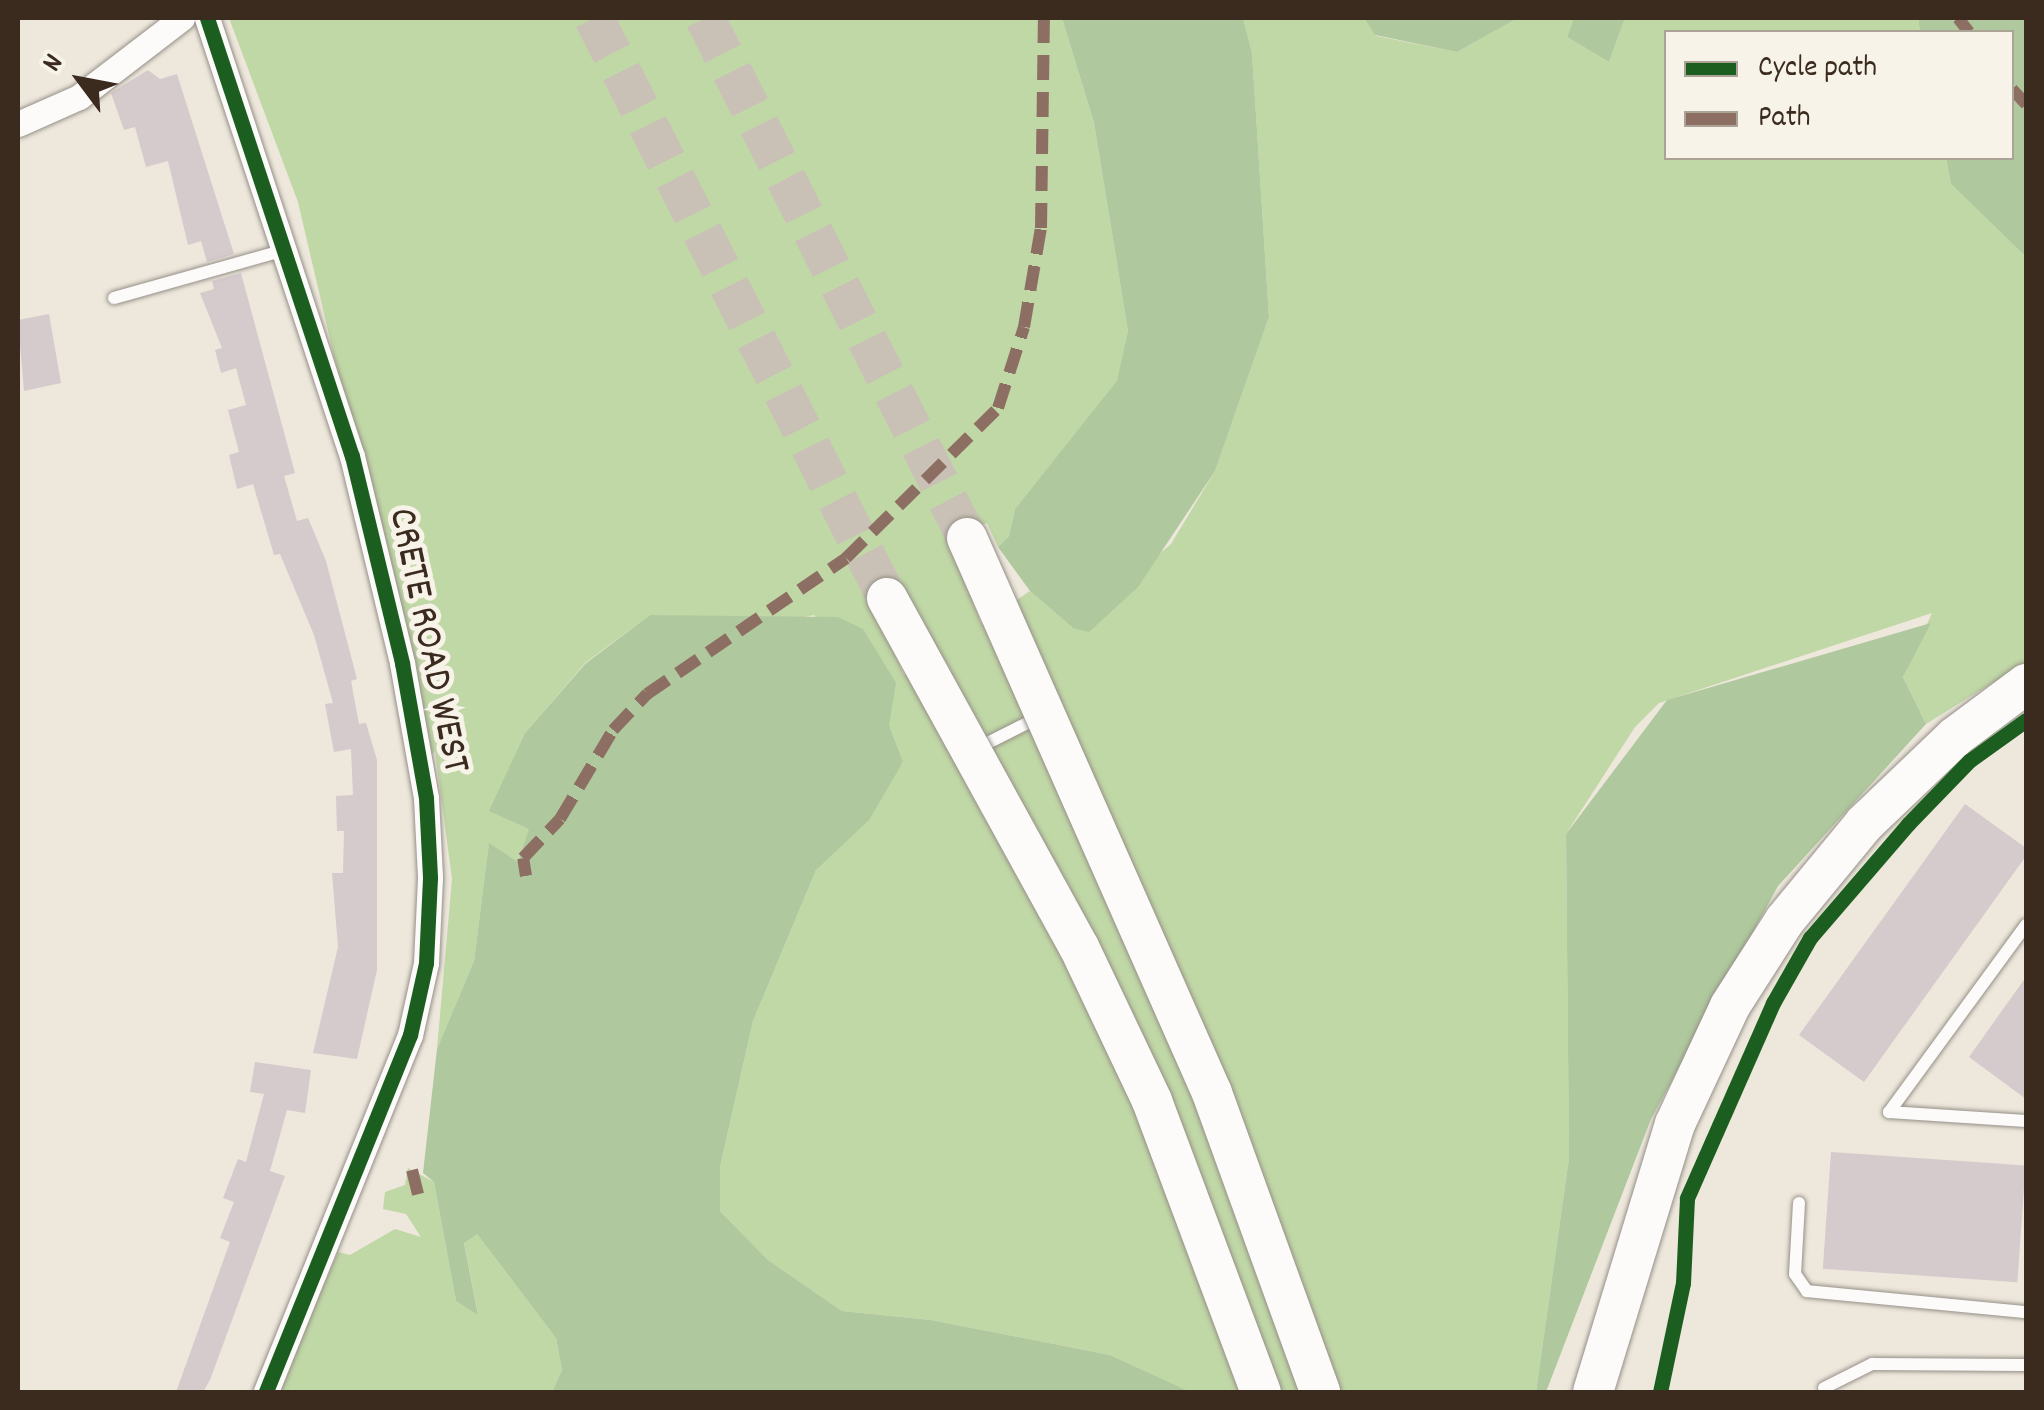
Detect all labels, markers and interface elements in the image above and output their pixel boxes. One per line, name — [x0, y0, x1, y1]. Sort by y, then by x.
north arrow — [30, 30, 130, 130]
legend — [1664, 30, 2014, 160]
text: N — [34, 48, 75, 81]
text: Cycle path — [1758, 48, 1877, 91]
text: Path — [1758, 98, 1811, 141]
street label: CRETE ROAD WEST — [375, 504, 477, 778]

